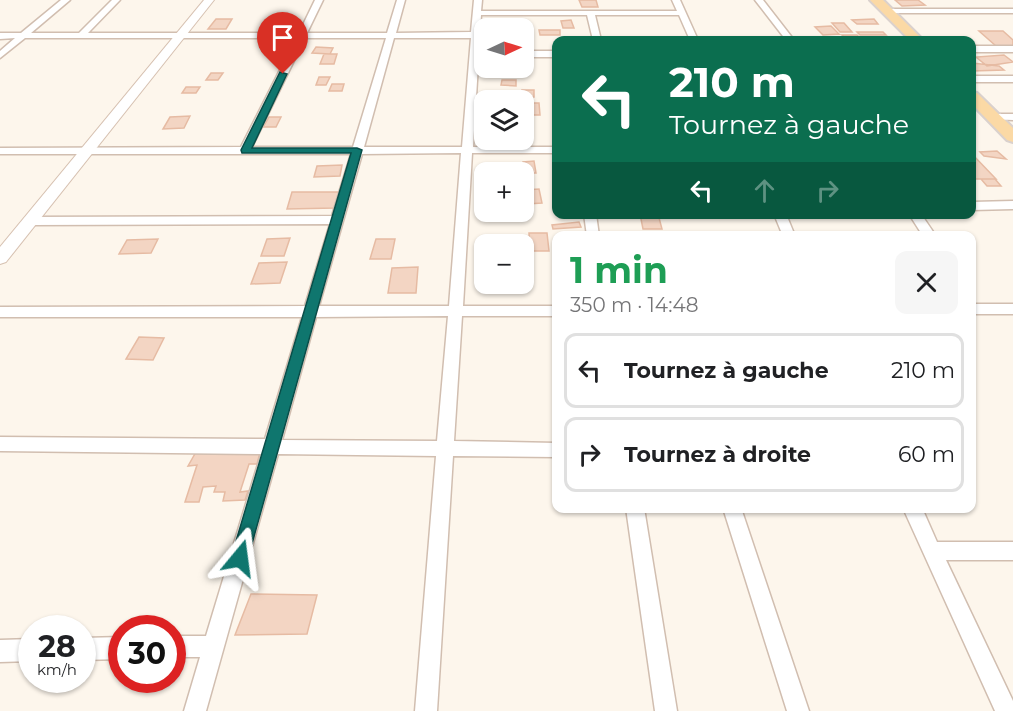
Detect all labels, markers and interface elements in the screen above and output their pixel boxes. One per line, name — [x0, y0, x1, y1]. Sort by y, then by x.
pin — [257, 12, 308, 74]
north arrow — [474, 18, 534, 78]
map controls — [474, 18, 534, 294]
icon: arrive — [266, 21, 299, 54]
text: 210 m — [669, 56, 795, 108]
icon: left — [570, 60, 648, 138]
button: layers — [474, 90, 534, 150]
text: Tournez à gauche — [669, 108, 909, 141]
button: + — [474, 162, 534, 222]
icon: left — [685, 174, 718, 207]
icon: ahead — [748, 174, 781, 207]
icon: right — [811, 174, 844, 207]
button: − — [474, 234, 534, 294]
text: 1 min — [570, 248, 668, 292]
button: close — [895, 251, 958, 314]
text: 350 m · 14:48 — [570, 293, 699, 317]
icon: left — [573, 354, 606, 387]
text: Tournez à gauche — [624, 357, 829, 384]
text: 210 m — [891, 357, 955, 384]
icon: right — [573, 438, 606, 471]
text: Tournez à droite — [624, 441, 811, 468]
text: 60 m — [898, 441, 955, 468]
position arrow — [208, 526, 272, 590]
speed limit sign: 30 — [108, 615, 186, 693]
text: 28 — [38, 628, 76, 665]
text: km/h — [37, 660, 77, 679]

